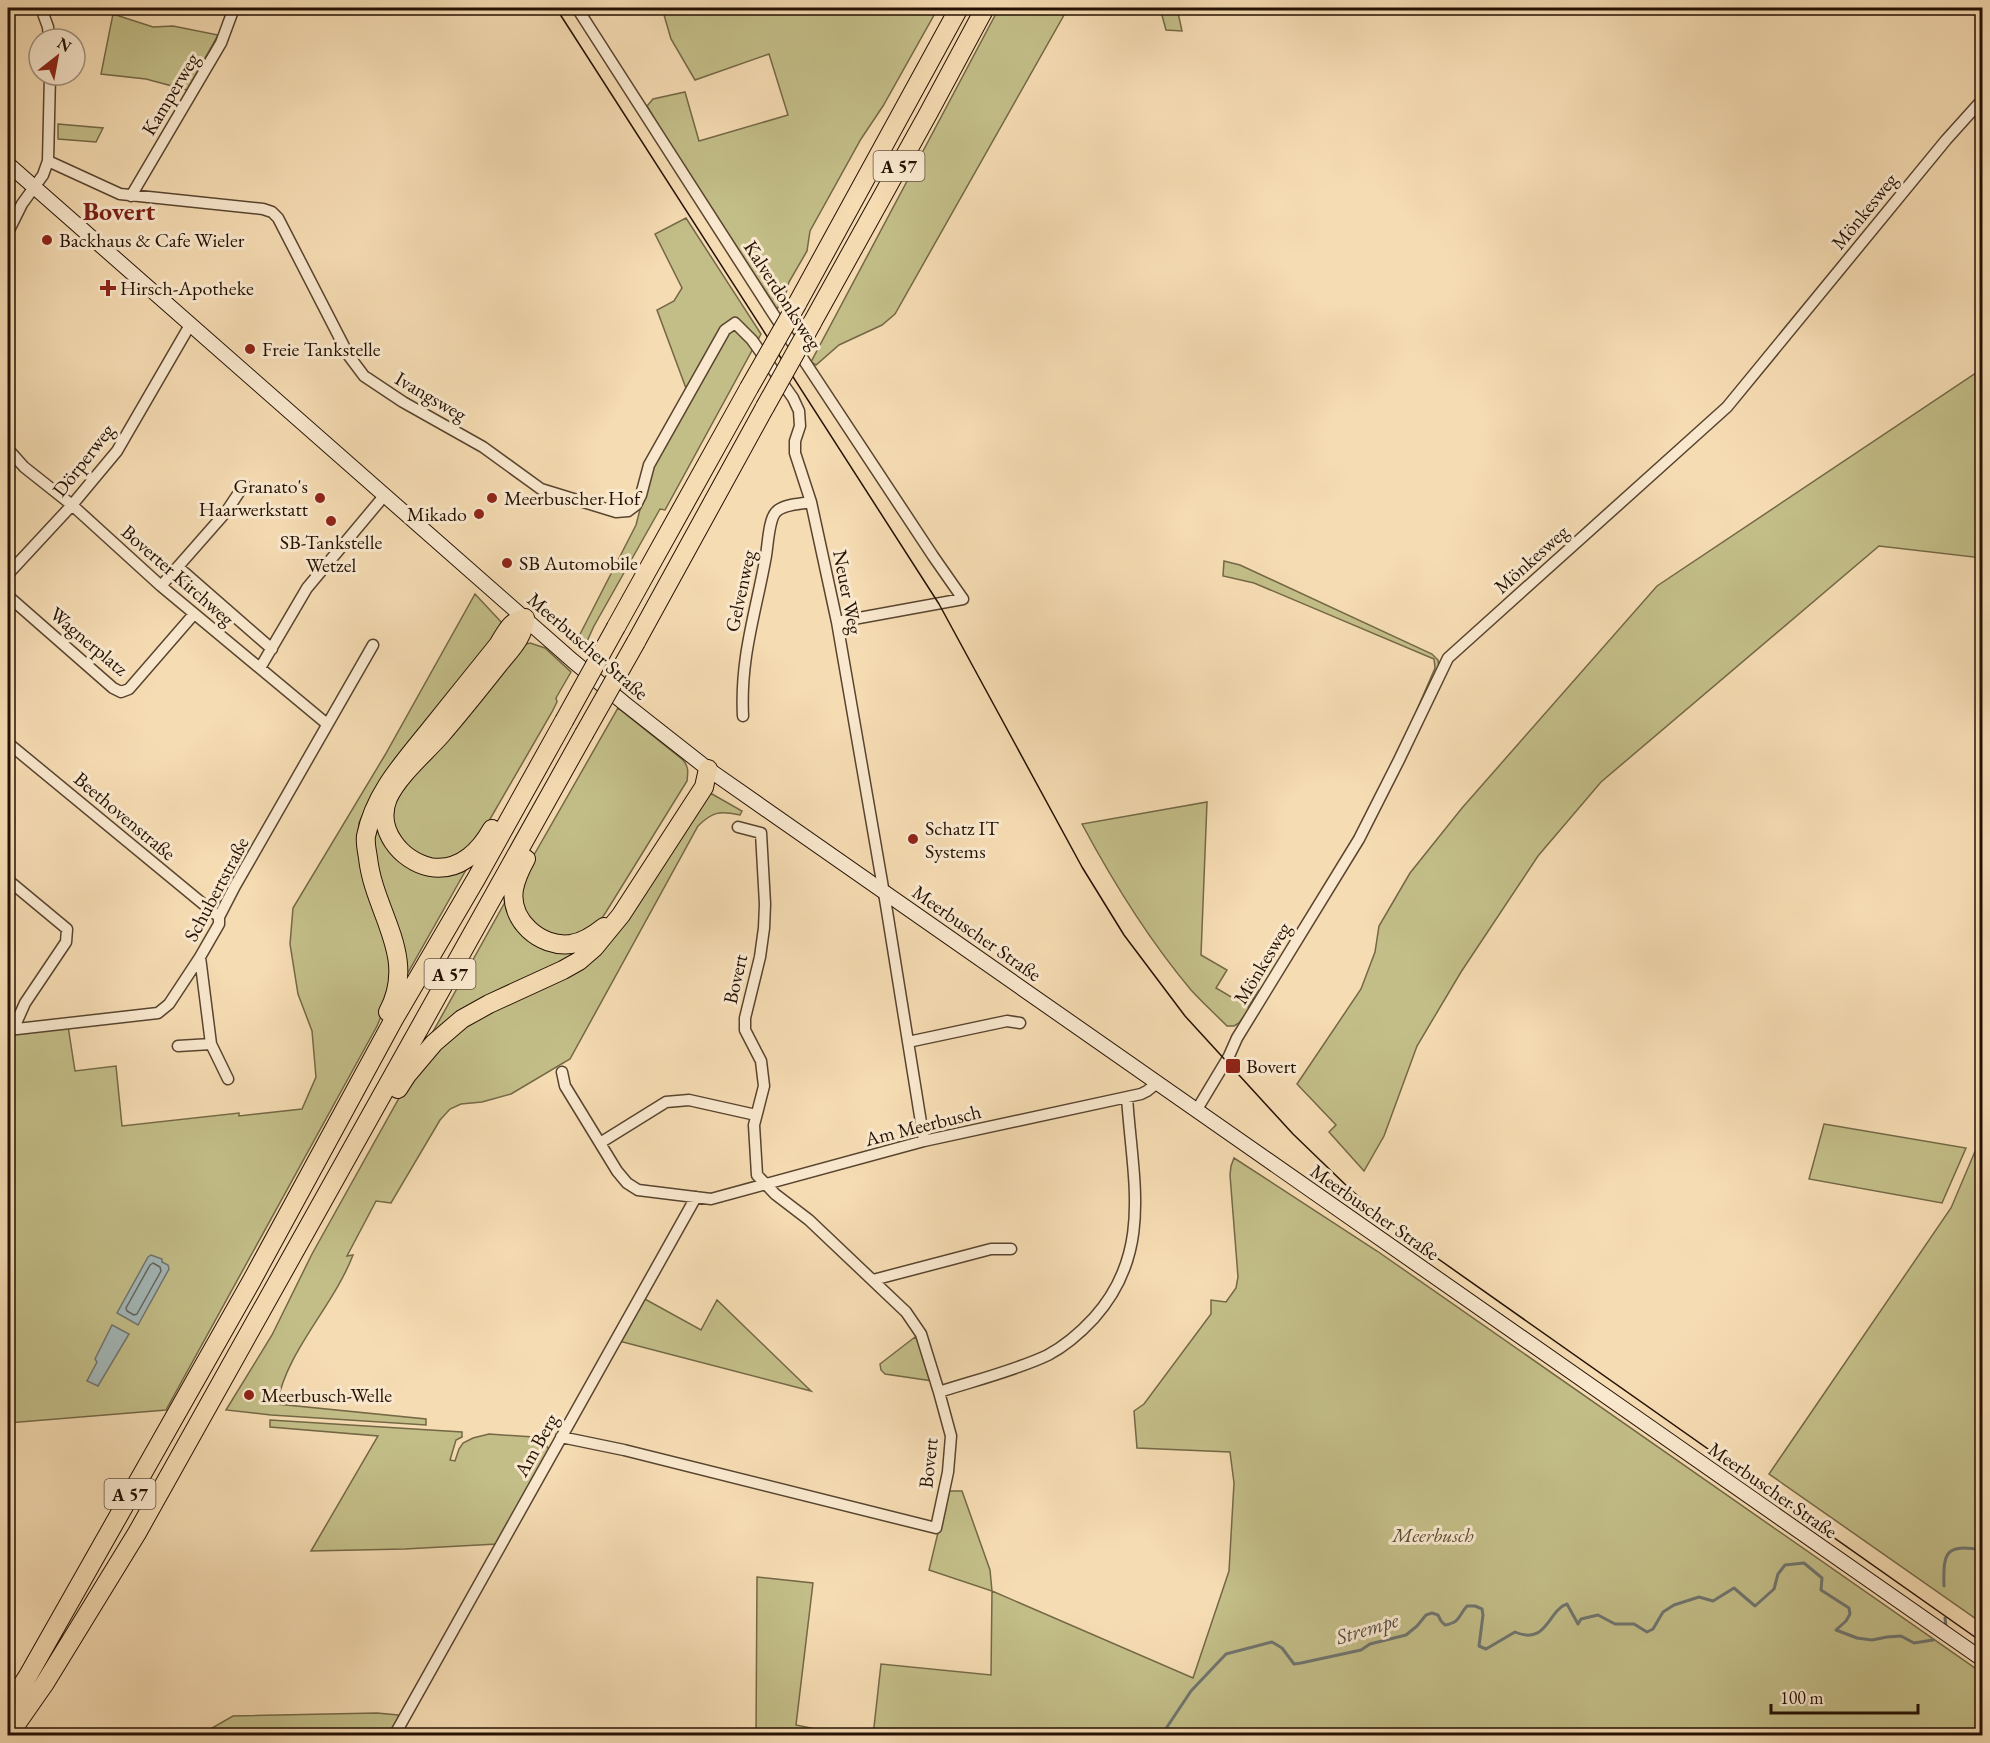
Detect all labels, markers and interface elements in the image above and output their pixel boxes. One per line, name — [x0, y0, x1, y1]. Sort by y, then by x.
north arrow — [27, 27, 87, 87]
text: N — [54, 32, 75, 57]
street label: Kamperweg — [135, 48, 205, 140]
road number: A 57 — [874, 151, 924, 181]
street label: Mönkesweg — [1825, 167, 1903, 255]
district label: Bovert — [83, 194, 155, 228]
place label: Backhaus & Cafe Wieler — [59, 227, 245, 253]
marker: Backhaus & Cafe Wieler — [40, 233, 54, 247]
street label: Kalverdonksweg — [738, 235, 828, 355]
place label: Hirsch-Apotheke — [120, 275, 254, 301]
marker: Hirsch-Apotheke — [101, 281, 115, 295]
place label: Freie Tankstelle — [262, 336, 381, 362]
marker: Freie Tankstelle — [243, 342, 257, 356]
street label: Ivangsweg — [390, 365, 472, 427]
street label: Dörperweg — [46, 418, 120, 502]
place label: Granato's Haarwerkstatt — [199, 473, 309, 522]
place label: Meerbuscher Hof — [504, 485, 643, 511]
marker: Granato's Haarwerkstatt — [313, 491, 327, 505]
marker: Meerbuscher Hof — [485, 491, 499, 505]
place label: Mikado — [407, 501, 467, 527]
marker: Mikado — [472, 507, 486, 521]
marker: SB-Tankstelle Wetzel — [324, 514, 338, 528]
street label: Boverter Kirchweg — [116, 519, 240, 631]
street label: Mönkesweg — [1488, 519, 1574, 599]
place label: SB-Tankstelle Wetzel — [280, 529, 382, 578]
street label: Gelvenweg — [719, 547, 761, 634]
street label: Neuer Weg — [827, 548, 869, 637]
place label: SB Automobile — [519, 550, 638, 576]
marker: SB Automobile — [500, 556, 514, 570]
street label: Meerbuscher Straße — [522, 586, 654, 706]
street label: Wagnerplatz — [44, 601, 134, 682]
street label: Beethovenstraße — [69, 766, 181, 866]
place label: Schatz IT Systems — [925, 815, 999, 864]
street label: Schubertstraße — [178, 832, 254, 946]
marker: Schatz IT Systems — [906, 832, 920, 846]
street label: Meerbuscher Straße — [907, 879, 1047, 987]
street label: Mönkesweg — [1227, 917, 1297, 1009]
street label: Bovert — [717, 951, 753, 1006]
road number: A 57 — [424, 959, 476, 989]
place label: Bovert — [1246, 1053, 1297, 1079]
marker: Bovert — [1224, 1057, 1242, 1075]
street label: Am Meerbusch — [861, 1098, 984, 1152]
street label: Meerbuscher Straße — [1305, 1158, 1445, 1266]
place label: Meerbusch-Welle — [261, 1382, 392, 1408]
marker: Meerbusch-Welle — [242, 1388, 256, 1402]
street label: Am Berg — [508, 1409, 564, 1482]
street label: Bovert — [912, 1436, 944, 1489]
street label: Meerbuscher Straße — [1703, 1436, 1843, 1544]
road number: A 57 — [104, 1479, 156, 1509]
park label: Meerbusch — [1391, 1522, 1474, 1548]
water label: Strempe — [1331, 1605, 1402, 1651]
scale bar — [1771, 1677, 1918, 1715]
text: 100 m — [1780, 1686, 1824, 1709]

